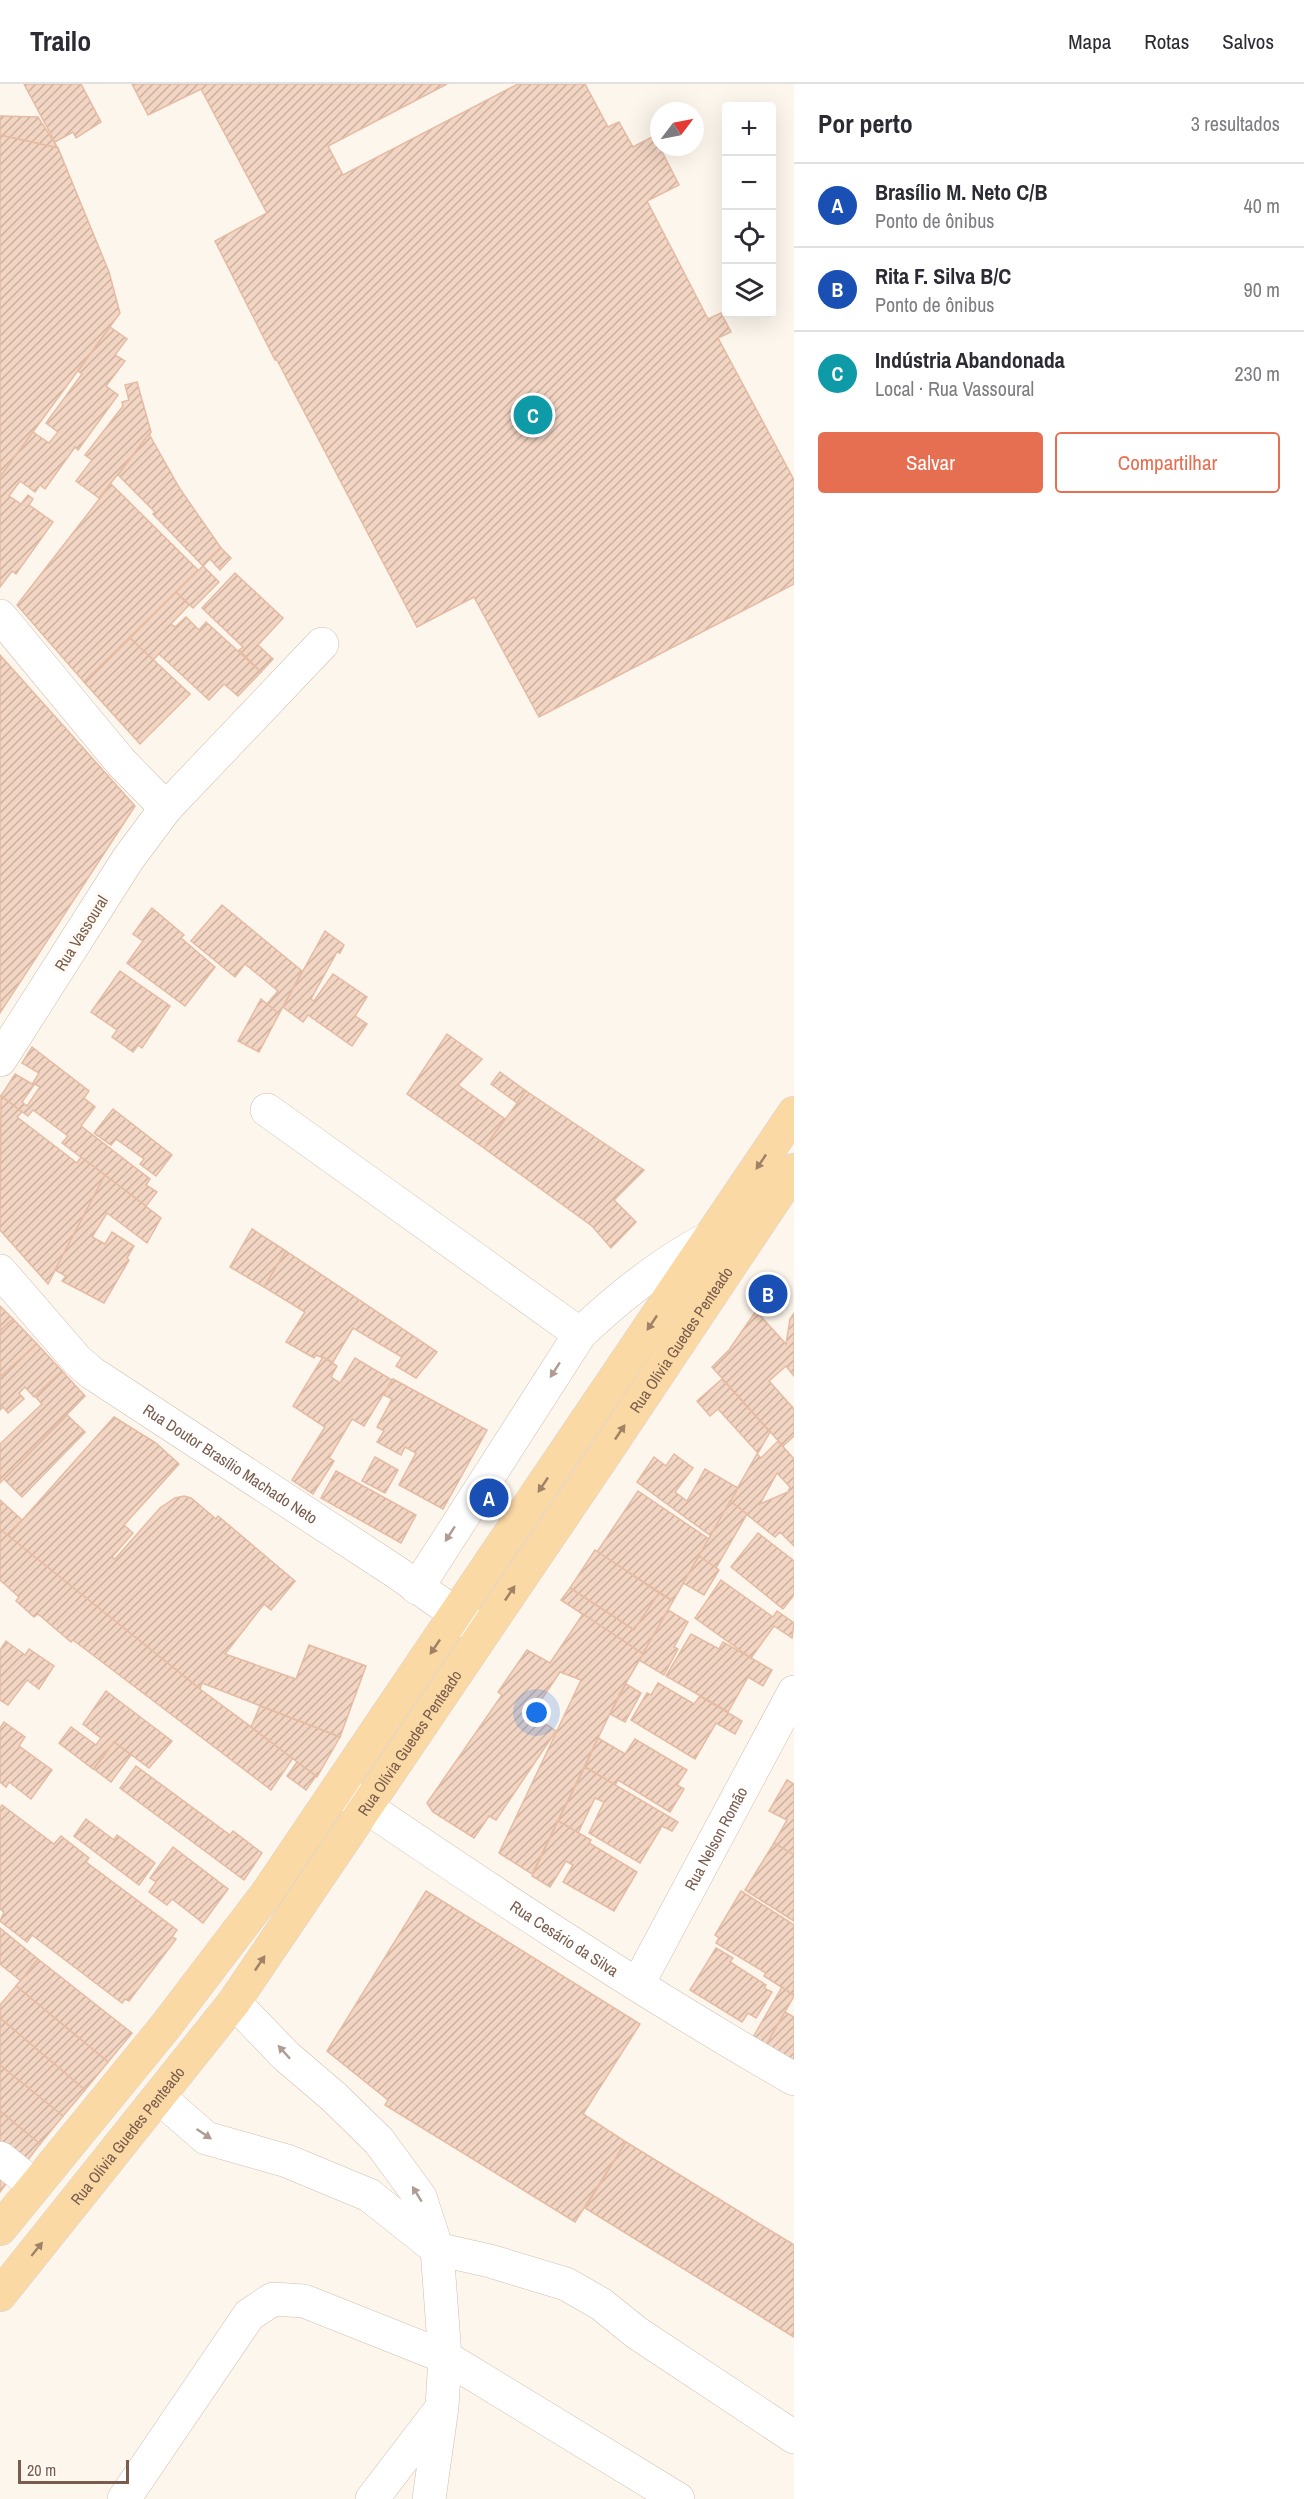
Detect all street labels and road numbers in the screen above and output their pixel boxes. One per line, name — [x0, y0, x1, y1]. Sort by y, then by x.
street label: Rua Vassoural — [49, 891, 113, 975]
street label: Rua Olívia Guedes Penteado — [624, 1262, 738, 1417]
street label: Rua Doutor Brasílio Machado Neto — [139, 1398, 322, 1529]
street label: Rua Olívia Guedes Penteado — [352, 1666, 467, 1820]
street label: Rua Nelson Romão — [679, 1783, 752, 1894]
street label: Rua Cesário da Silva — [506, 1895, 623, 1982]
street label: Rua Olívia Guedes Penteado — [65, 2062, 189, 2209]

